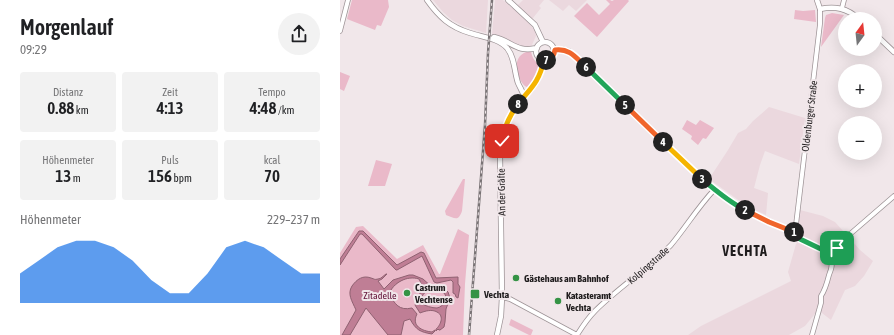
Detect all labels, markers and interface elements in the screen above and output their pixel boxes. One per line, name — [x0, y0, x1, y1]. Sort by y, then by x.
north arrow — [838, 12, 882, 56]
map controls — [838, 12, 882, 160]
button: share — [278, 13, 320, 55]
text: Morgenlauf — [20, 14, 113, 40]
text: 09:29 — [20, 42, 47, 57]
pin: 7 — [536, 50, 556, 70]
text: 7 — [543, 54, 549, 66]
pin: 6 — [576, 57, 596, 77]
text: 6 — [583, 61, 589, 73]
button: + — [838, 64, 882, 108]
street label: Oldenburger Straße — [800, 79, 819, 152]
text: Distanz — [53, 86, 83, 98]
text: Zeit — [162, 86, 178, 98]
text: Tempo — [258, 86, 286, 98]
pin: 8 — [508, 94, 528, 114]
pin: 5 — [615, 95, 635, 115]
text: 0.88 — [47, 98, 74, 118]
text: 4:13 — [157, 98, 184, 118]
text: 4:48 — [250, 98, 277, 118]
text: 8 — [515, 98, 521, 110]
text: 5 — [622, 99, 628, 111]
text: km — [74, 104, 89, 116]
text: /km — [277, 104, 295, 116]
button: − — [838, 116, 882, 160]
pin — [485, 124, 519, 158]
icon: check — [491, 130, 513, 152]
pin: 4 — [653, 132, 673, 152]
text: 4 — [660, 136, 666, 148]
text: Höhenmeter — [42, 154, 94, 166]
text: Puls — [161, 154, 179, 166]
text: kcal — [264, 154, 280, 166]
text: 13 — [55, 166, 71, 186]
text: 156 — [148, 166, 172, 186]
text: 70 — [264, 166, 280, 186]
street label: An der Gräfte — [496, 168, 507, 216]
pin: 3 — [692, 169, 712, 189]
text: m — [71, 172, 81, 184]
text: bpm — [172, 172, 192, 184]
text: 3 — [699, 173, 705, 185]
pin: 2 — [735, 200, 755, 220]
text: 2 — [742, 204, 748, 216]
text: Höhenmeter — [20, 212, 81, 227]
text: 229–237 m — [267, 212, 320, 227]
pin: 1 — [784, 222, 804, 242]
text: 1 — [791, 226, 797, 238]
pin — [820, 231, 854, 265]
icon: arrive — [826, 237, 848, 259]
district label: VECHTA — [721, 243, 768, 259]
street label: Kolpingstraße — [625, 244, 672, 286]
marker: Gästehaus am Bahnhof — [511, 273, 521, 283]
place label: Gästehaus am Bahnhof — [524, 273, 609, 284]
place label: Castrum Vechtense — [414, 282, 453, 305]
marker: Castrum Vechtense — [402, 288, 412, 298]
marker: Vechta — [469, 288, 481, 300]
place label: Vechta — [483, 289, 510, 300]
park label: Zitadelle — [363, 290, 397, 301]
place label: Katasteramt Vechta — [565, 290, 611, 313]
marker: Katasteramt Vechta — [553, 296, 563, 306]

